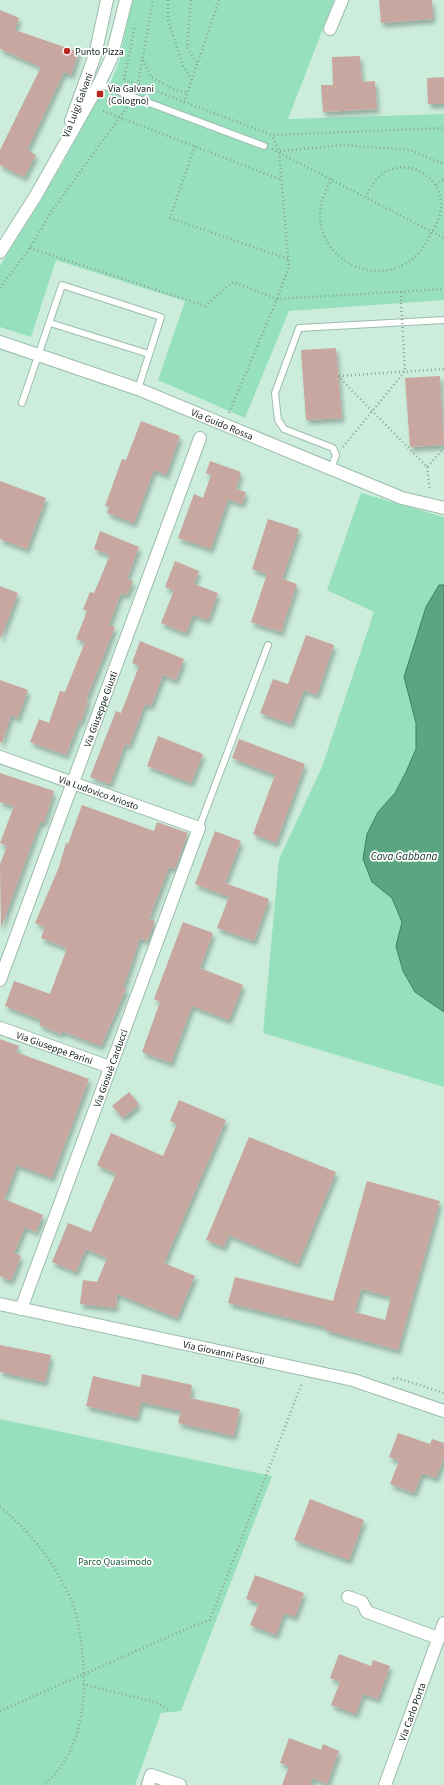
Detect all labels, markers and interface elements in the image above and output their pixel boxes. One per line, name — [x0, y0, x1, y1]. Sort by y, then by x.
place label: Punto Pizza — [75, 45, 124, 59]
marker: Punto Pizza — [62, 46, 72, 56]
street label: Via Luigi Galvani — [59, 71, 97, 140]
place label: Via Galvani (Cologno) — [108, 82, 154, 108]
marker: Via Galvani (Cologno) — [95, 89, 105, 99]
street label: Via Guido Rossa — [189, 406, 255, 444]
street label: Via Giuseppe Giusti — [81, 669, 121, 749]
street label: Via Ludovico Ariosto — [57, 772, 141, 814]
water label: Cava Gabbana — [371, 849, 437, 864]
street label: Via Giuseppe Parini — [14, 1028, 94, 1068]
street label: Via Giosuè Carducci — [90, 1028, 131, 1109]
street label: Via Giovanni Pascoli — [182, 1338, 266, 1369]
park label: Parco Quasimodo — [78, 1555, 152, 1569]
street label: Via Carlo Porta — [396, 1681, 430, 1743]

